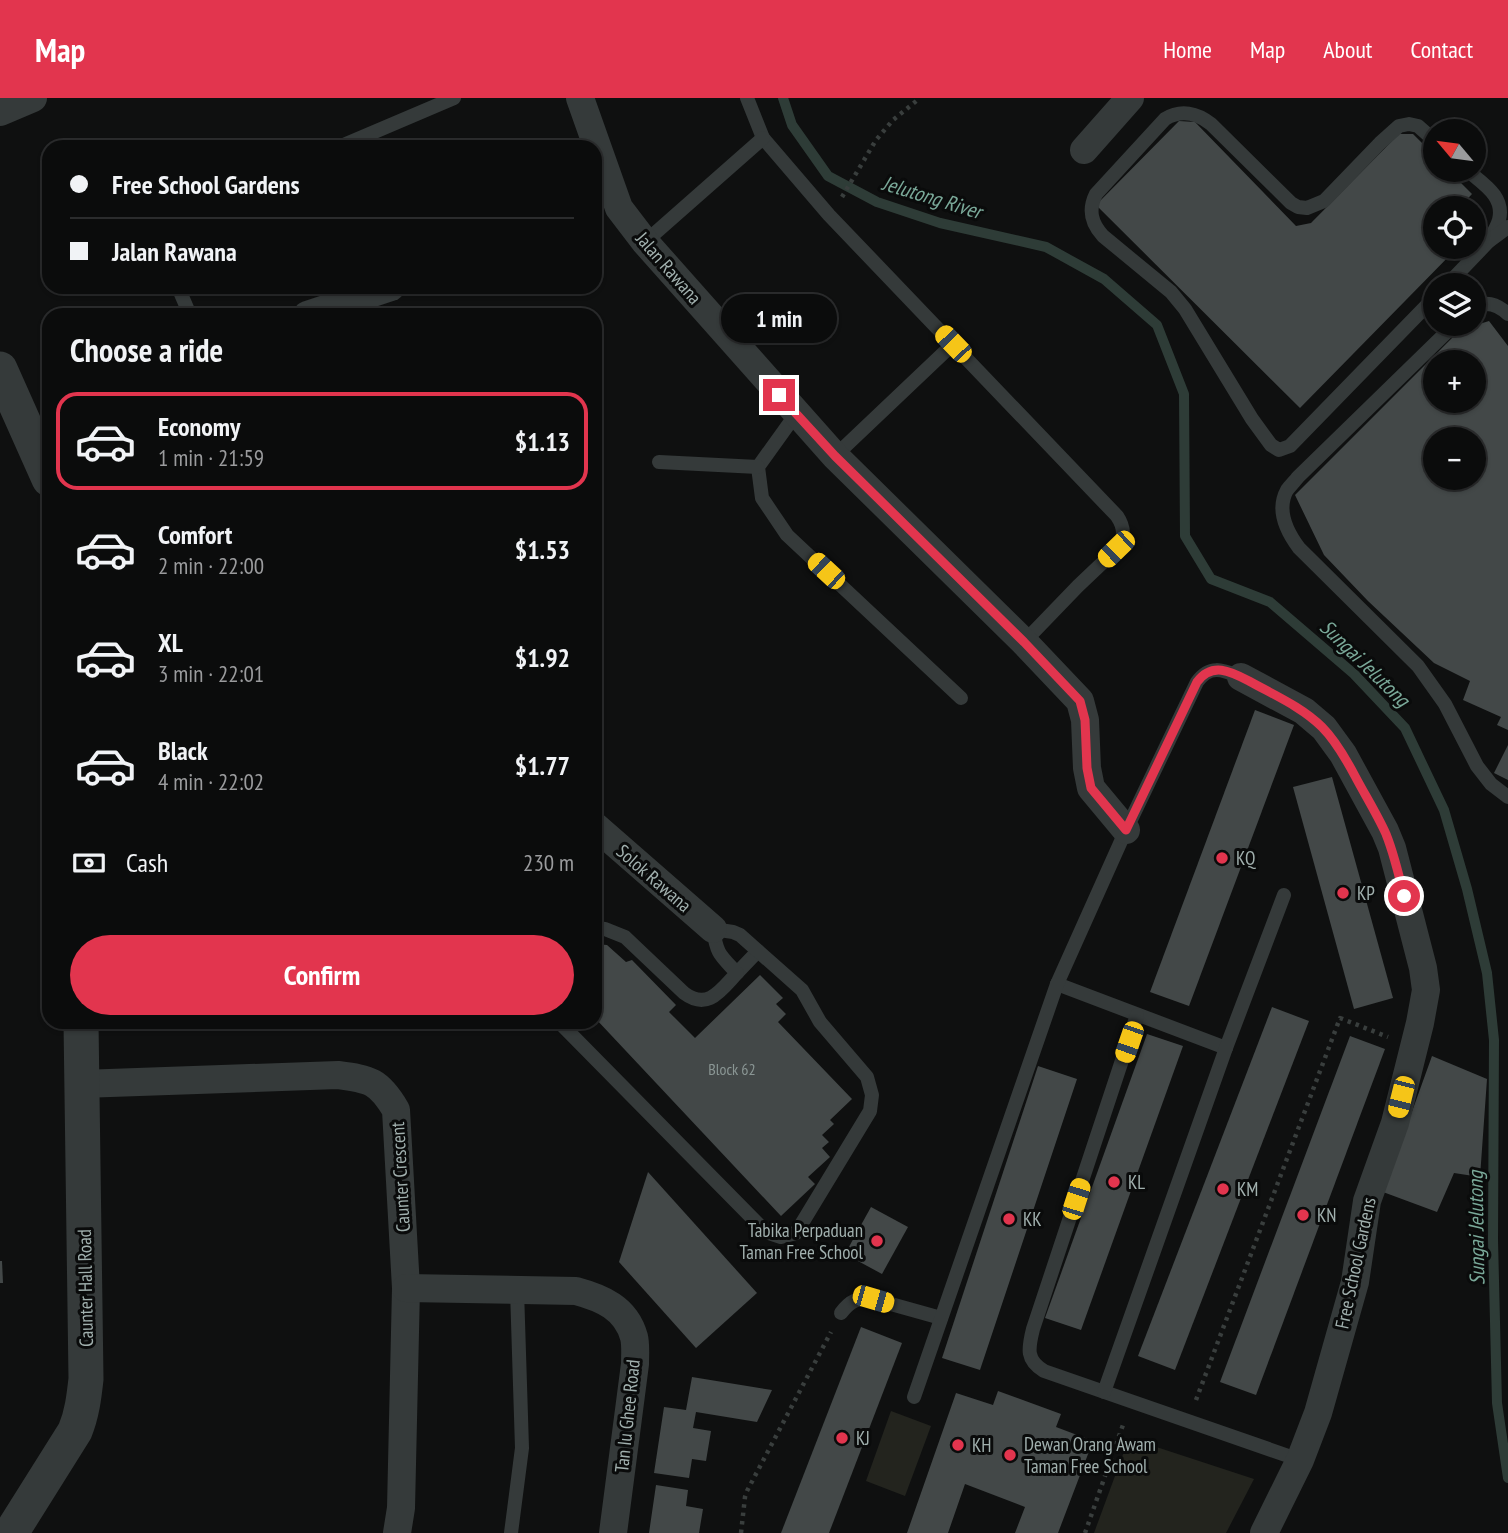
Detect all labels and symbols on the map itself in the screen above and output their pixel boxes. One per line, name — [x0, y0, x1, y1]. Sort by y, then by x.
north arrow — [1423, 119, 1486, 182]
water label: Jelutong River — [878, 169, 988, 226]
street label: Jalan Rawana — [630, 226, 707, 309]
callout: 1 min — [721, 294, 837, 342]
car — [931, 322, 976, 366]
route end — [763, 379, 795, 411]
car — [1094, 527, 1139, 571]
car — [804, 549, 849, 593]
water label: Sungai Jelutong — [1314, 614, 1417, 714]
street label: Solok Rawana — [612, 839, 696, 917]
place label: KQ — [1236, 846, 1256, 870]
marker: KQ — [1214, 850, 1230, 866]
route start — [1388, 880, 1420, 912]
place label: KP — [1357, 881, 1375, 905]
marker: KP — [1335, 885, 1351, 901]
car — [1113, 1019, 1146, 1065]
house number: Block 62 — [708, 1059, 756, 1079]
car — [1386, 1074, 1417, 1120]
street label: Caunter Crescent — [385, 1120, 415, 1233]
water label: Sungai Jelutong — [1461, 1169, 1490, 1285]
place label: KL — [1128, 1170, 1145, 1194]
marker: KL — [1106, 1174, 1122, 1190]
car — [1060, 1176, 1093, 1222]
place label: KM — [1237, 1177, 1258, 1201]
marker: KM — [1215, 1181, 1231, 1197]
street label: Free School Gardens — [1329, 1195, 1381, 1331]
place label: KN — [1317, 1203, 1337, 1227]
place label: KK — [1023, 1207, 1042, 1231]
marker: KN — [1295, 1207, 1311, 1223]
marker: KK — [1001, 1211, 1017, 1227]
place label: Tabika Perpaduan Taman Free School — [739, 1218, 864, 1264]
street label: Caunter Hall Road — [72, 1229, 98, 1347]
marker: Tabika Perpaduan Taman Free School — [869, 1233, 885, 1249]
car — [850, 1283, 897, 1315]
street label: Tan Iu Ghee Road — [609, 1358, 645, 1474]
place label: KJ — [856, 1426, 870, 1450]
marker: KJ — [834, 1430, 850, 1446]
place label: Dewan Orang Awam Taman Free School — [1024, 1432, 1156, 1478]
place label: KH — [972, 1433, 992, 1457]
marker: KH — [950, 1437, 966, 1453]
marker: Dewan Orang Awam Taman Free School — [1002, 1447, 1018, 1463]

